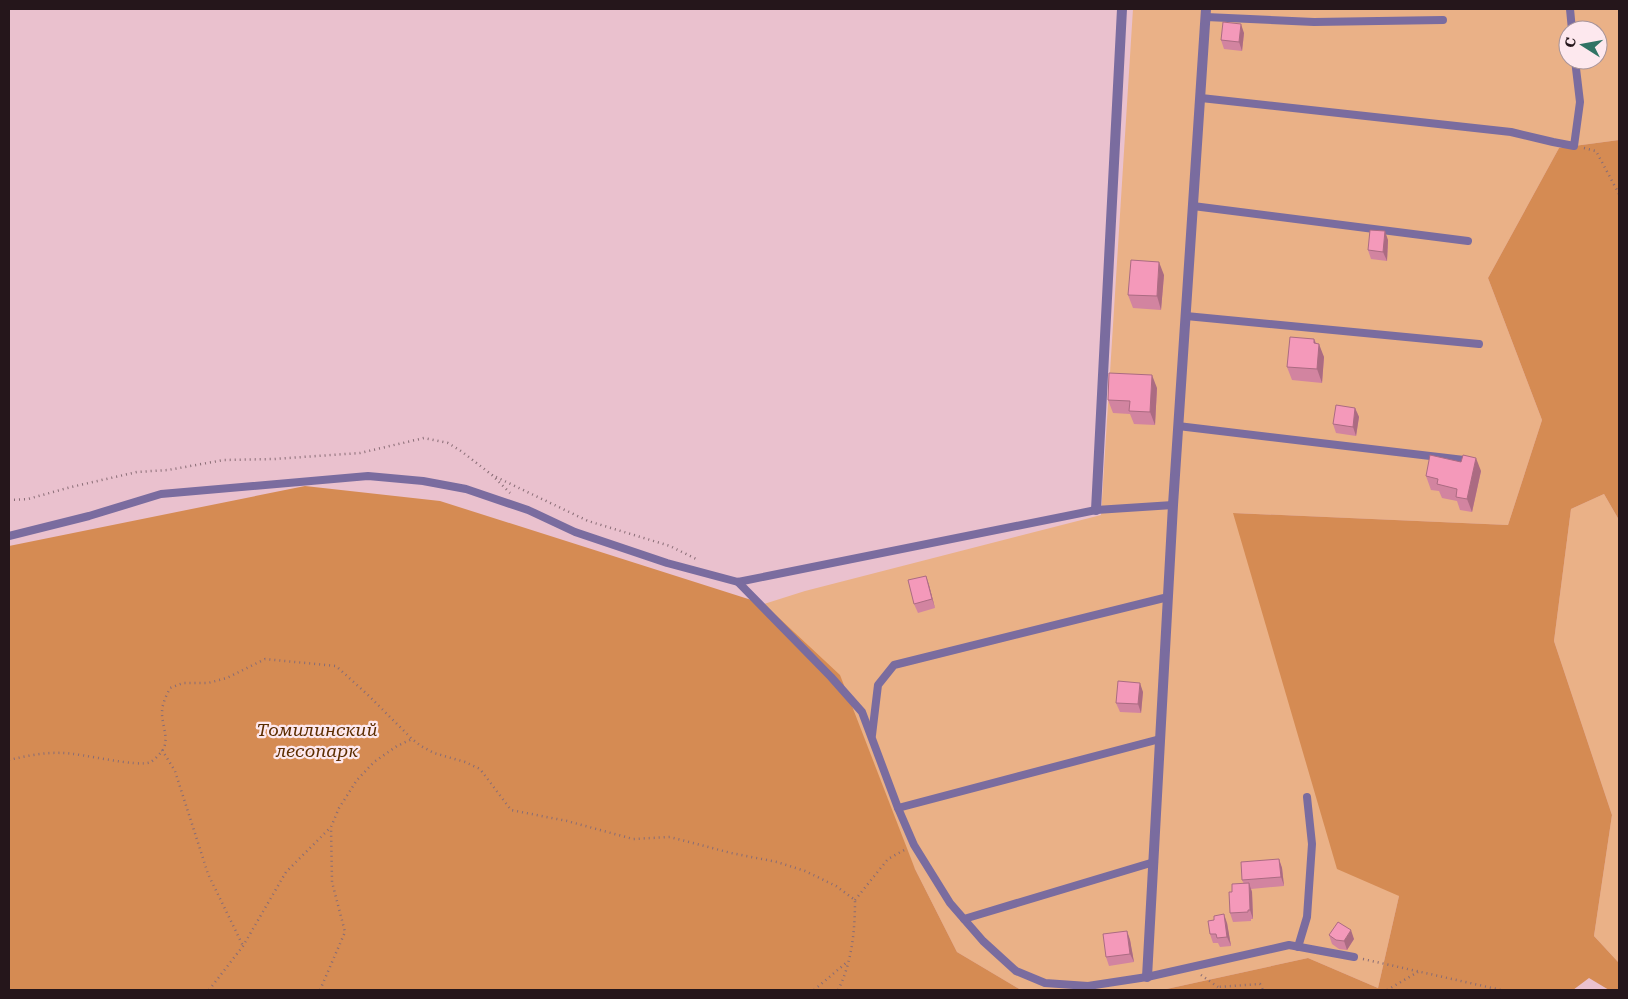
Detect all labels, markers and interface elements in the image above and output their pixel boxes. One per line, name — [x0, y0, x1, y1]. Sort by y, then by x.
north arrow — [1558, 20, 1608, 70]
text: С — [1561, 36, 1579, 49]
park label: Томилинский лесопарк — [256, 719, 378, 761]

